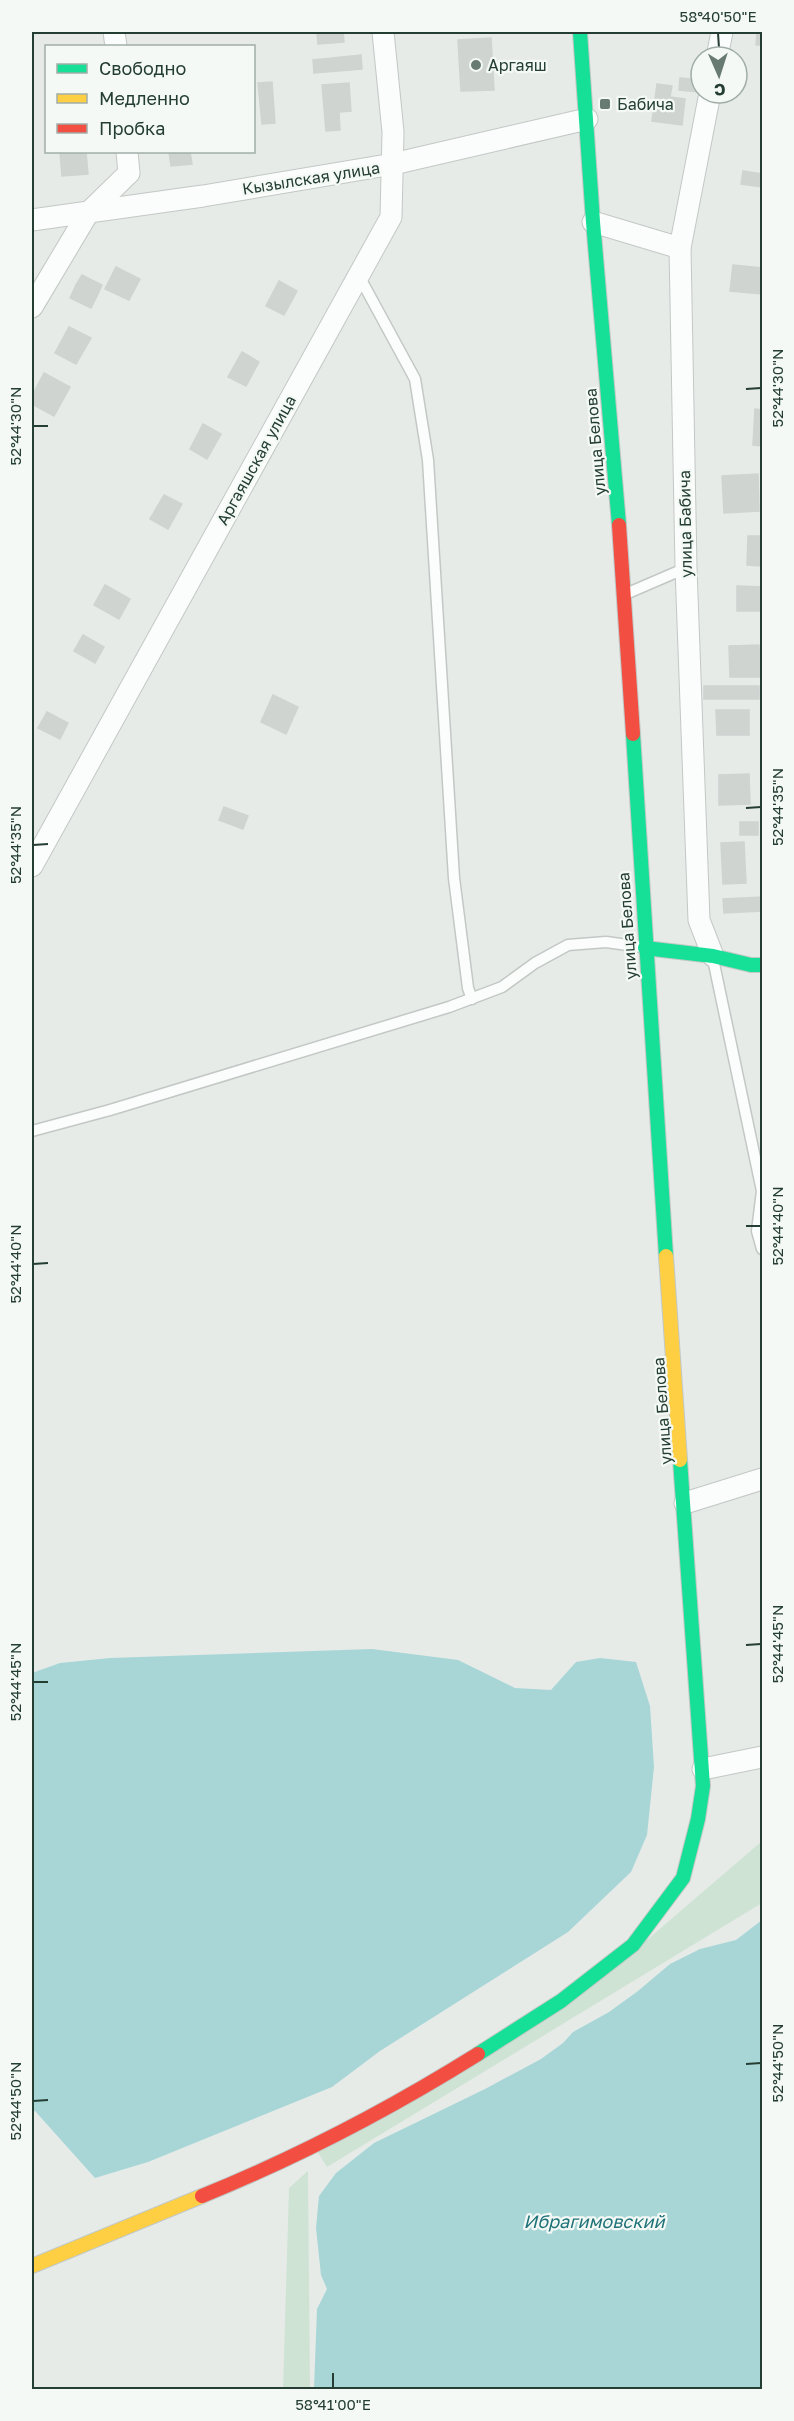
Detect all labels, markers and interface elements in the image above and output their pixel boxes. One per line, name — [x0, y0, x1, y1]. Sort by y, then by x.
text: 58°40'50"E — [679, 7, 757, 25]
legend — [45, 45, 255, 153]
north arrow — [689, 45, 749, 105]
place label: Аргаяш — [488, 55, 547, 75]
text: Свободно — [99, 57, 186, 79]
marker: Аргаяш — [469, 58, 483, 72]
text: С — [714, 80, 726, 100]
text: Медленно — [99, 87, 190, 109]
place label: Бабича — [617, 94, 674, 114]
marker: Бабича — [598, 97, 612, 111]
text: Пробка — [99, 117, 165, 139]
street label: Кызылская улица — [241, 157, 381, 199]
text: 52°44'30"N — [768, 349, 786, 427]
text: 52°44'30"N — [6, 387, 24, 465]
street label: улица Белова — [580, 387, 610, 497]
street label: Аргаяшская улица — [212, 392, 300, 528]
street label: улица Бабича — [674, 470, 696, 578]
text: 52°44'35"N — [768, 768, 786, 846]
text: 52°44'35"N — [6, 806, 24, 884]
street label: улица Белова — [613, 872, 641, 980]
text: 52°44'40"N — [768, 1186, 786, 1266]
text: 52°44'40"N — [6, 1224, 24, 1304]
street label: улица Белова — [648, 1357, 676, 1465]
text: 52°44'45"N — [768, 1605, 786, 1683]
text: 52°44'45"N — [6, 1643, 24, 1721]
text: 52°44'50"N — [768, 2024, 786, 2102]
text: 52°44'50"N — [6, 2062, 24, 2140]
water label: Ибрагимовский — [524, 2210, 665, 2232]
text: 58°41'00"E — [295, 2395, 371, 2413]

